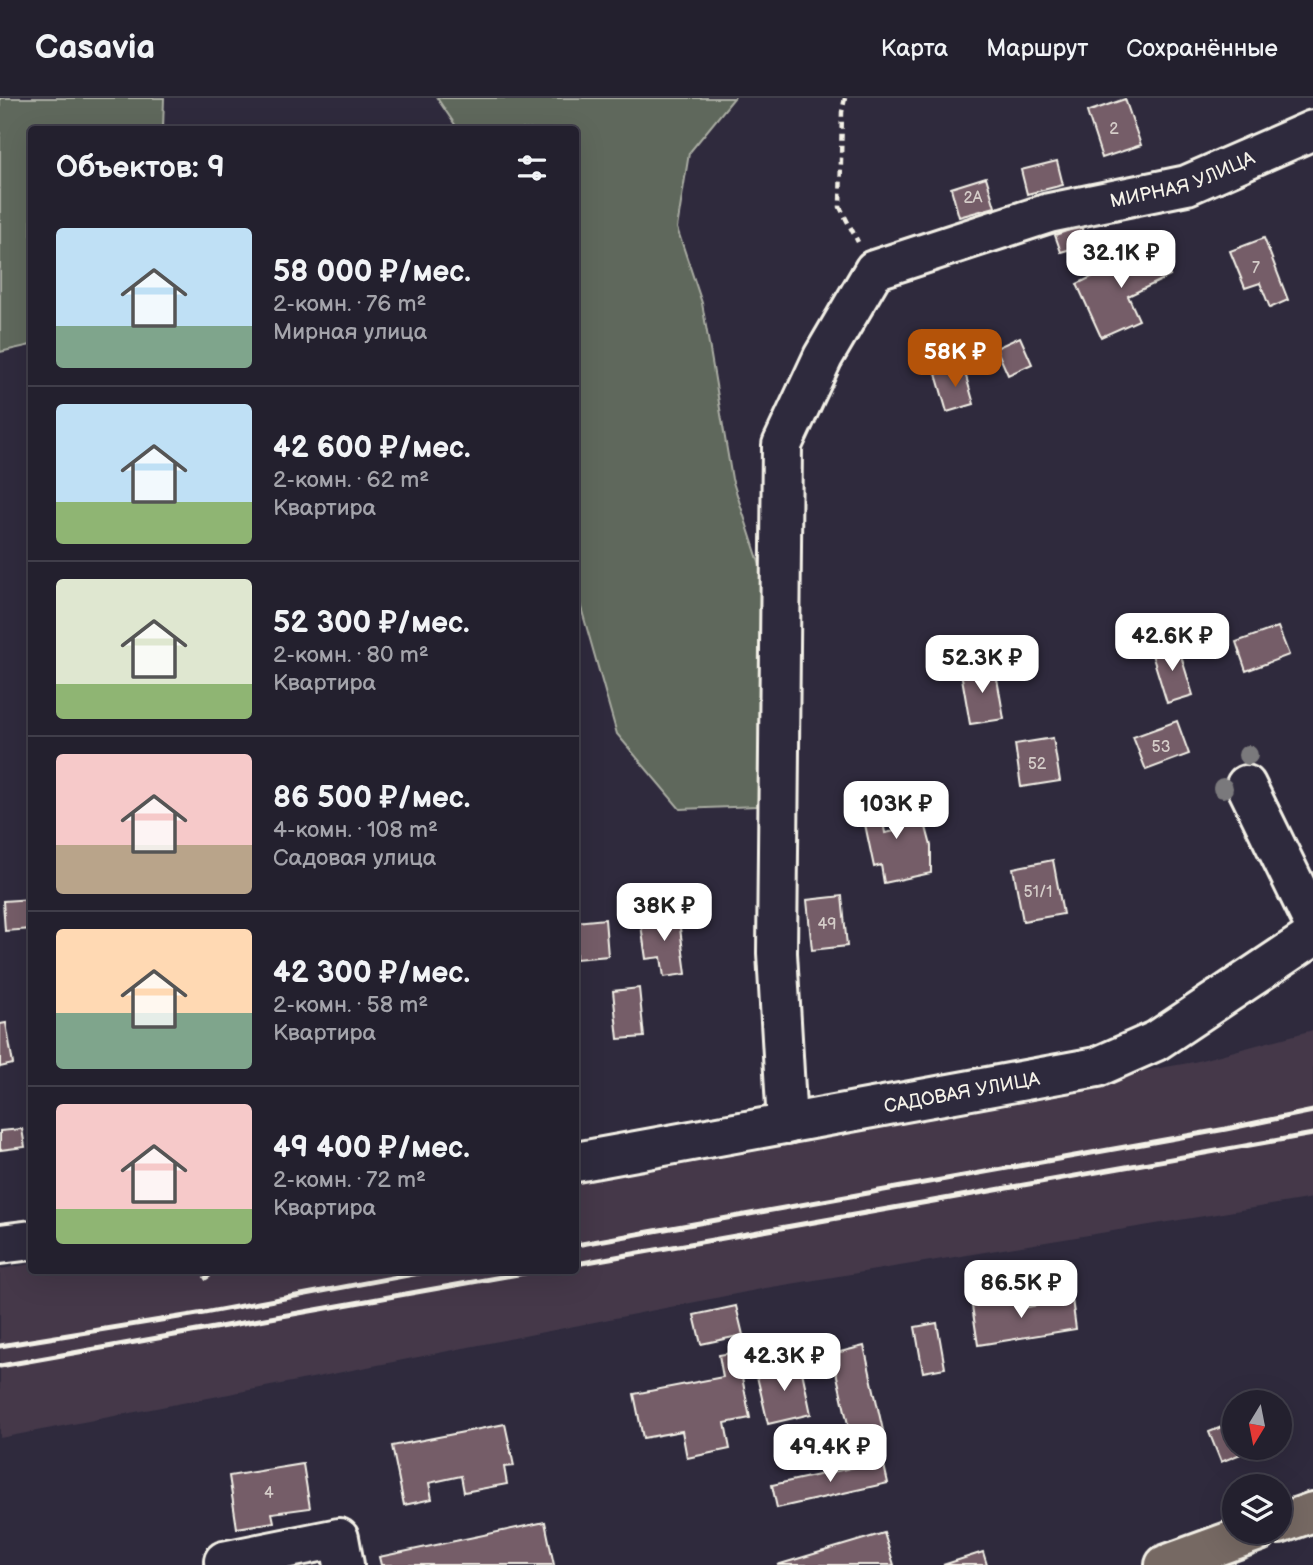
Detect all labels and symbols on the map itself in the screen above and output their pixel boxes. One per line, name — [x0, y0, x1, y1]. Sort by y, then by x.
house number: 2 — [1109, 120, 1119, 139]
street label: МИРНАЯ УЛИЦА — [1108, 147, 1259, 213]
house number: 2А — [963, 189, 983, 208]
pin: 32.1K ₽ — [1056, 230, 1186, 290]
house number: 7 — [1252, 259, 1260, 278]
pin: 58K ₽ — [906, 330, 1004, 389]
pin: 42.6K ₽ — [1107, 614, 1237, 673]
pin: 52.3K ₽ — [917, 636, 1047, 695]
house number: 53 — [1151, 738, 1171, 757]
house number: 52 — [1028, 755, 1047, 774]
pin: 103K ₽ — [839, 782, 953, 841]
house number: 51/1 — [1024, 883, 1052, 902]
pin: 38K ₽ — [615, 884, 713, 943]
house number: 49 — [817, 915, 837, 934]
street label: САДОВАЯ УЛИЦА — [882, 1068, 1042, 1119]
pin: 86.5K ₽ — [956, 1260, 1086, 1320]
pin: 42.3K ₽ — [719, 1334, 849, 1393]
north arrow — [1222, 1390, 1292, 1460]
pin: 49.4K ₽ — [765, 1424, 895, 1484]
house number: 4 — [264, 1484, 274, 1503]

